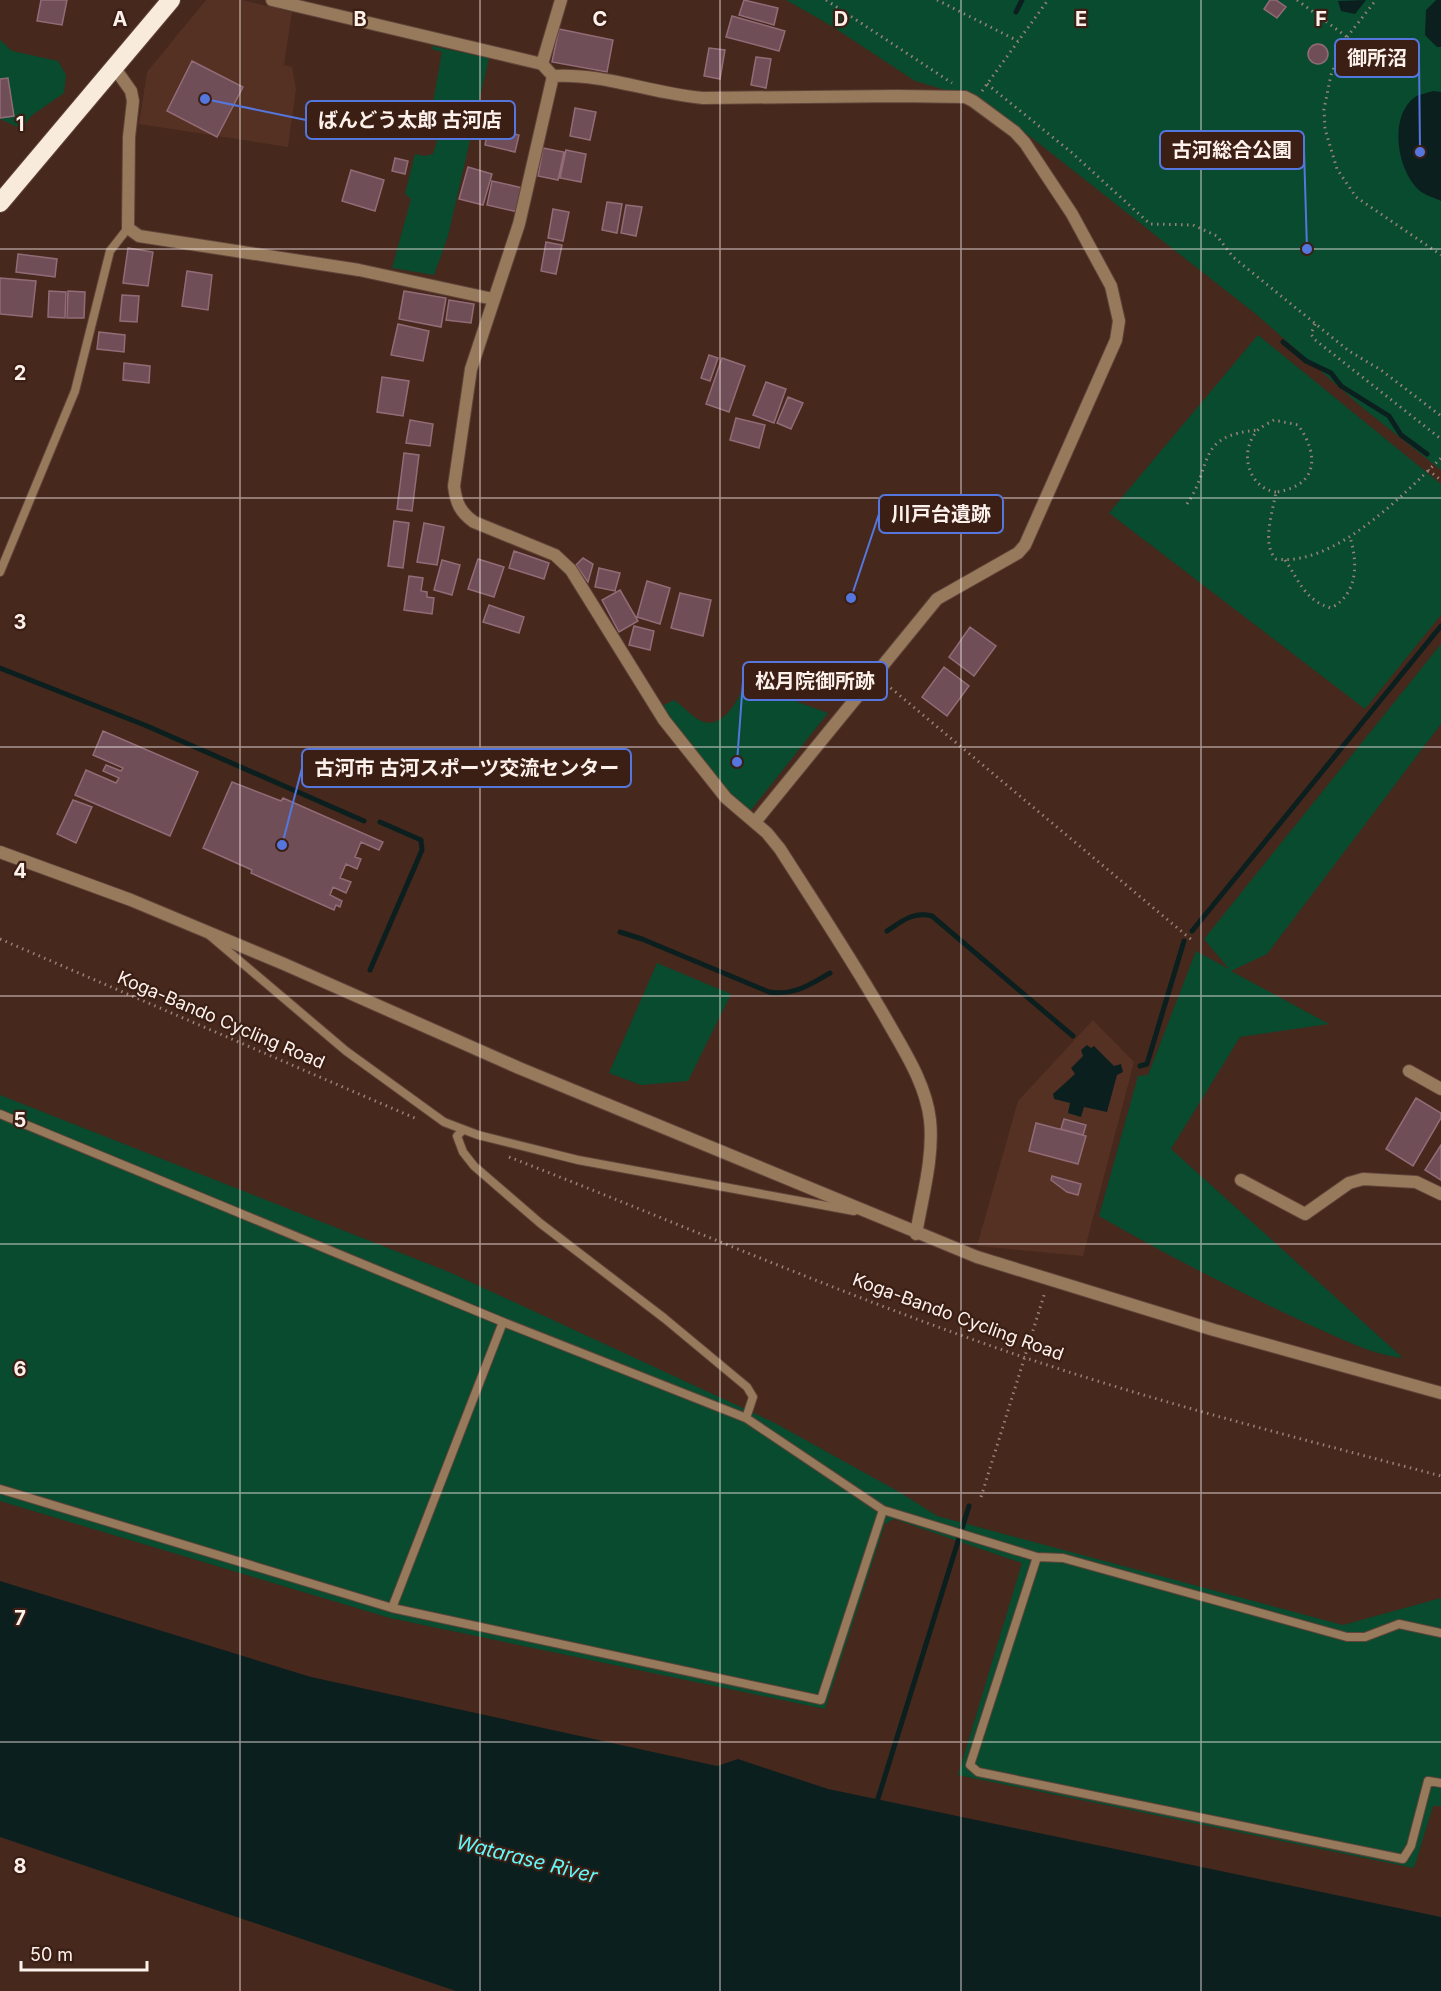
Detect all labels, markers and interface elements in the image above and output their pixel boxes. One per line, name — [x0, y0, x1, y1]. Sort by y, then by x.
text: A — [113, 7, 128, 31]
text: B — [353, 7, 367, 31]
text: C — [593, 7, 607, 31]
text: D — [834, 7, 848, 31]
text: E — [1075, 7, 1087, 31]
text: F — [1315, 7, 1327, 31]
callout: 御所沼 — [1335, 39, 1419, 77]
text: 御所沼 — [1347, 46, 1407, 70]
callout: ばんどう太郎 古河店 — [306, 101, 515, 139]
text: ばんどう太郎 古河店 — [318, 108, 502, 132]
text: 1 — [16, 112, 24, 136]
callout: 古河総合公園 — [1160, 131, 1304, 169]
text: 古河総合公園 — [1172, 138, 1292, 162]
text: 2 — [14, 361, 26, 385]
callout: 川戸台遺跡 — [879, 495, 1003, 533]
text: 川戸台遺跡 — [891, 502, 991, 526]
text: 3 — [14, 610, 26, 634]
callout: 松月院御所跡 — [743, 662, 887, 700]
text: 松月院御所跡 — [755, 669, 875, 693]
callout: 古河市 古河スポーツ交流センター — [302, 749, 631, 787]
text: 古河市 古河スポーツ交流センター — [315, 756, 619, 780]
text: 4 — [13, 859, 27, 883]
street label: Koga-Bando Cycling Road — [114, 966, 328, 1073]
text: 5 — [14, 1108, 26, 1132]
street label: Koga-Bando Cycling Road — [850, 1269, 1067, 1365]
text: 6 — [14, 1357, 27, 1381]
text: 7 — [14, 1606, 26, 1630]
water label: Watarase River — [454, 1830, 600, 1888]
text: 8 — [13, 1854, 27, 1878]
scale bar — [21, 1934, 147, 1972]
text: 50 m — [30, 1944, 73, 1965]

